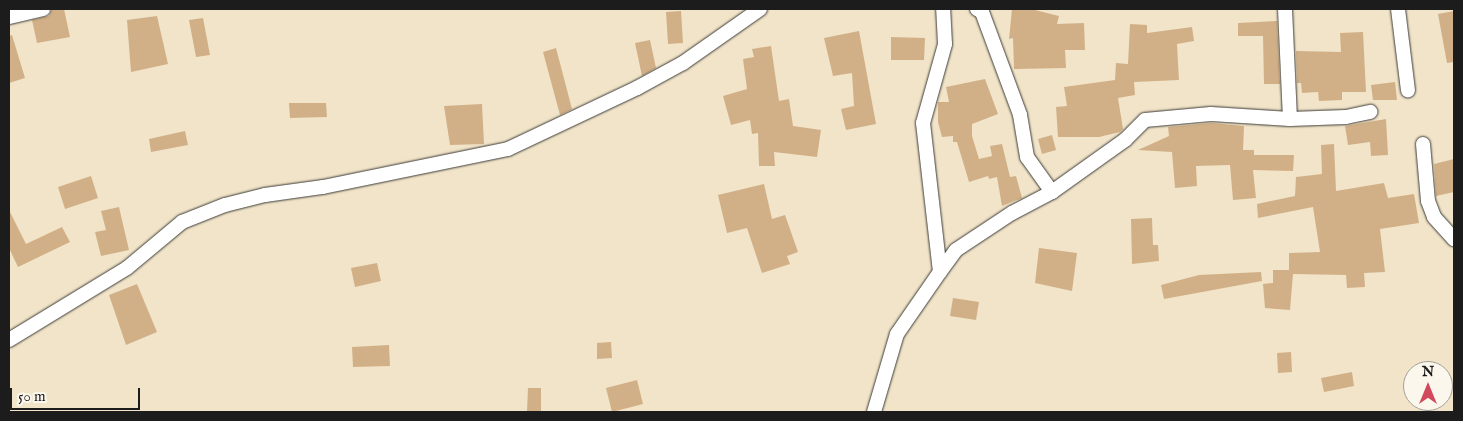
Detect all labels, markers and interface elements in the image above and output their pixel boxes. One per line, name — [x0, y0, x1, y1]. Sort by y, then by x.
north arrow — [1403, 361, 1453, 411]
text: N — [1422, 363, 1434, 381]
scale bar — [12, 378, 142, 410]
text: 50 m — [18, 387, 46, 406]

